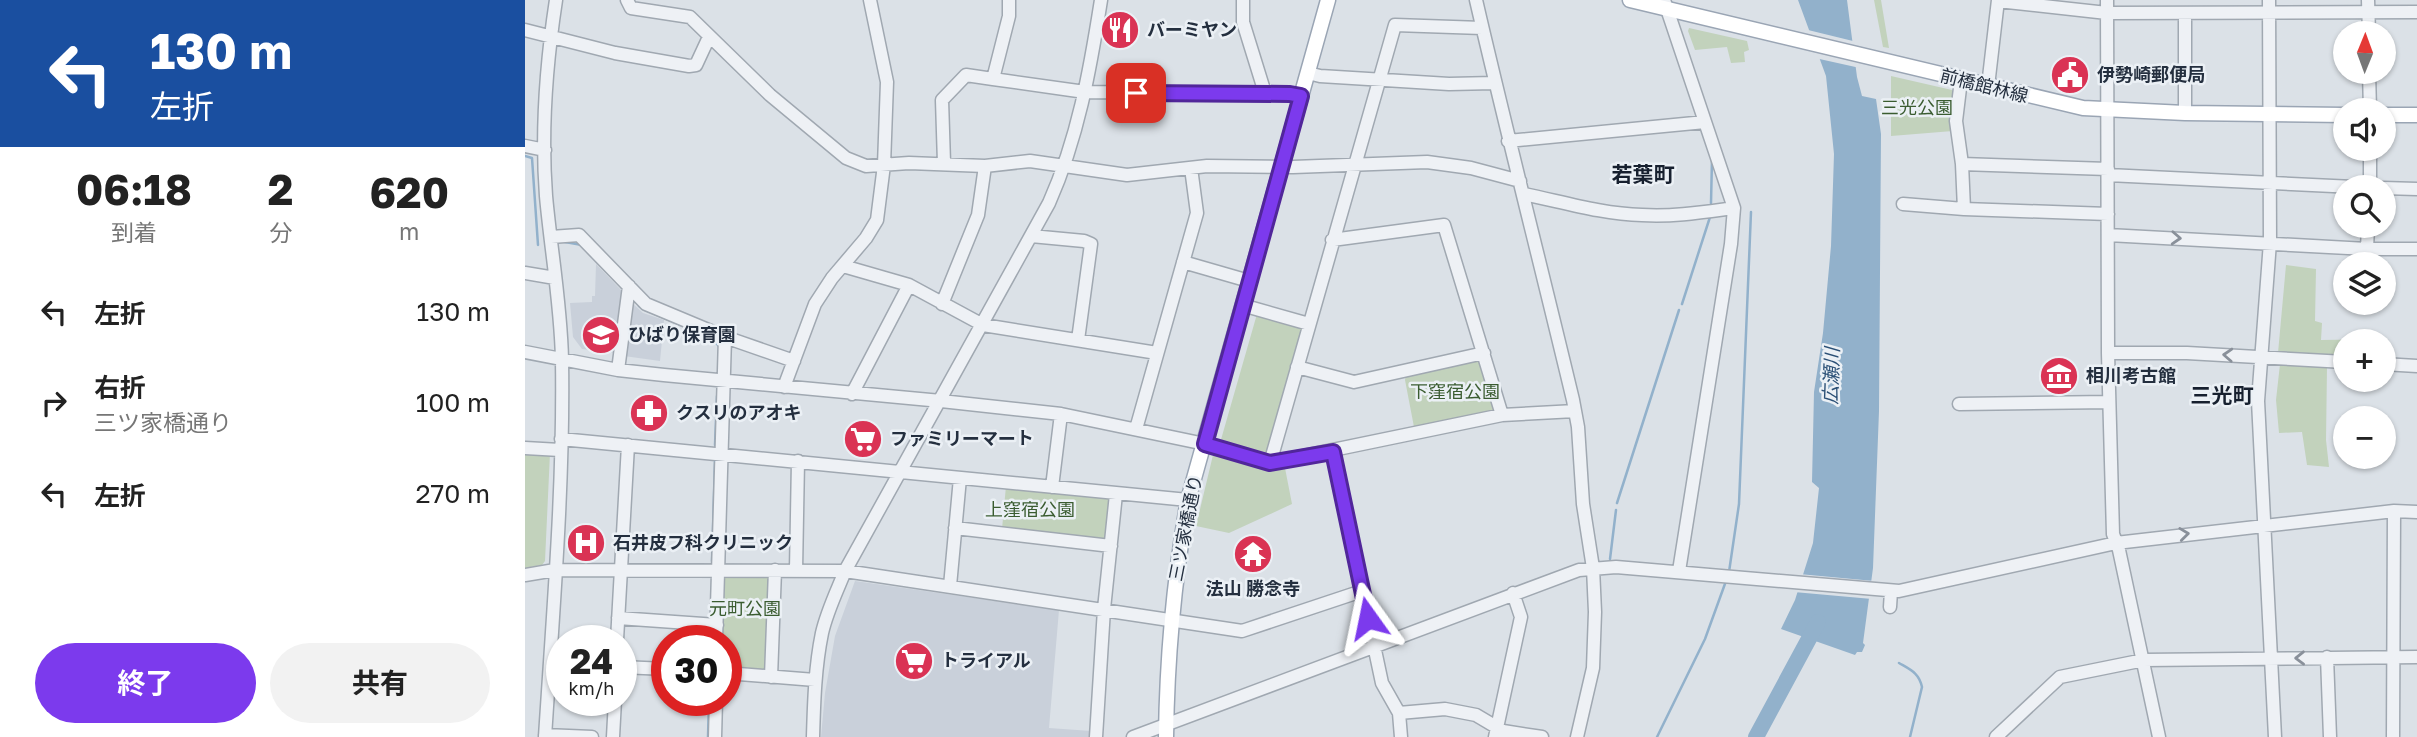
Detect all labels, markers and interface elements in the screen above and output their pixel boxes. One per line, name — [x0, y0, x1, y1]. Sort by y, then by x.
restaurant icon: バーミヤン — [1099, 9, 1141, 51]
place label: バーミヤン — [1147, 18, 1237, 40]
text: 130 m — [150, 21, 292, 80]
north arrow — [2333, 21, 2396, 84]
map controls — [2333, 21, 2396, 469]
icon: left — [35, 28, 126, 119]
public building icon: 伊勢崎郵便局 — [2049, 54, 2091, 96]
pin — [1106, 63, 1166, 123]
street label: 前橋館林線 — [1938, 63, 2031, 107]
place label: 伊勢崎郵便局 — [2097, 63, 2205, 85]
icon: arrive — [1117, 74, 1155, 112]
text: 左折 — [150, 87, 214, 125]
park label: 三光公園 — [1881, 96, 1953, 118]
button: sound — [2333, 98, 2396, 161]
district label: 若葉町 — [1612, 161, 1675, 187]
text: 06:18 — [76, 164, 192, 214]
text: 2 — [268, 164, 293, 214]
text: 620 — [369, 167, 449, 217]
button: search — [2333, 175, 2396, 238]
text: m — [399, 217, 419, 245]
text: 到着 — [111, 218, 157, 246]
text: 分 — [269, 218, 292, 246]
one-way arrow — [2171, 231, 2182, 246]
button: layers — [2333, 252, 2396, 315]
icon: left — [35, 293, 73, 331]
text: 130 m — [417, 296, 490, 327]
text: 左折 — [94, 298, 146, 329]
school or university icon: ひばり保育園 — [580, 314, 622, 356]
place label: ひばり保育園 — [628, 323, 736, 345]
button: + — [2333, 329, 2396, 392]
water label: 広瀬川 — [1818, 345, 1843, 405]
one-way arrow — [2222, 348, 2233, 363]
museum icon: 相川考古館 — [2038, 355, 2080, 397]
place label: 相川考古館 — [2086, 364, 2176, 386]
text: 右折 — [94, 372, 146, 403]
park label: 下窪宿公園 — [1410, 380, 1500, 402]
district label: 三光町 — [2191, 382, 2254, 408]
icon: right — [35, 384, 73, 422]
text: 100 m — [416, 387, 490, 418]
pharmacy icon: クスリのアオキ — [628, 392, 670, 434]
place label: クスリのアオキ — [676, 401, 801, 423]
button: − — [2333, 406, 2396, 469]
text: 三ツ家橋通り — [94, 408, 232, 436]
supermarket icon: ファミリーマート — [842, 418, 884, 460]
place label: ファミリーマート — [890, 427, 1034, 449]
street label: 三ツ家橋通り — [1164, 473, 1206, 583]
icon: left — [35, 475, 73, 513]
text: 270 m — [416, 478, 490, 509]
text: 左折 — [94, 480, 146, 511]
park label: 上窪宿公園 — [985, 498, 1075, 520]
hospital icon: 石井皮フ科クリニック — [565, 522, 607, 564]
one-way arrow — [2178, 527, 2190, 542]
place label: 石井皮フ科クリニック — [613, 531, 793, 553]
temple icon: 法山 勝念寺 — [1232, 533, 1274, 575]
place label: 法山 勝念寺 — [1206, 577, 1300, 599]
position arrow — [1331, 581, 1405, 655]
park label: 元町公園 — [709, 597, 781, 619]
speed limit sign: 30 — [651, 625, 742, 716]
text: 24 — [570, 640, 613, 682]
supermarket icon: トライアル — [893, 640, 935, 682]
button: 終了 — [35, 643, 256, 723]
button: 共有 — [270, 643, 490, 723]
place label: トライアル — [941, 649, 1031, 671]
one-way arrow — [2294, 650, 2305, 665]
text: km/h — [569, 677, 614, 699]

